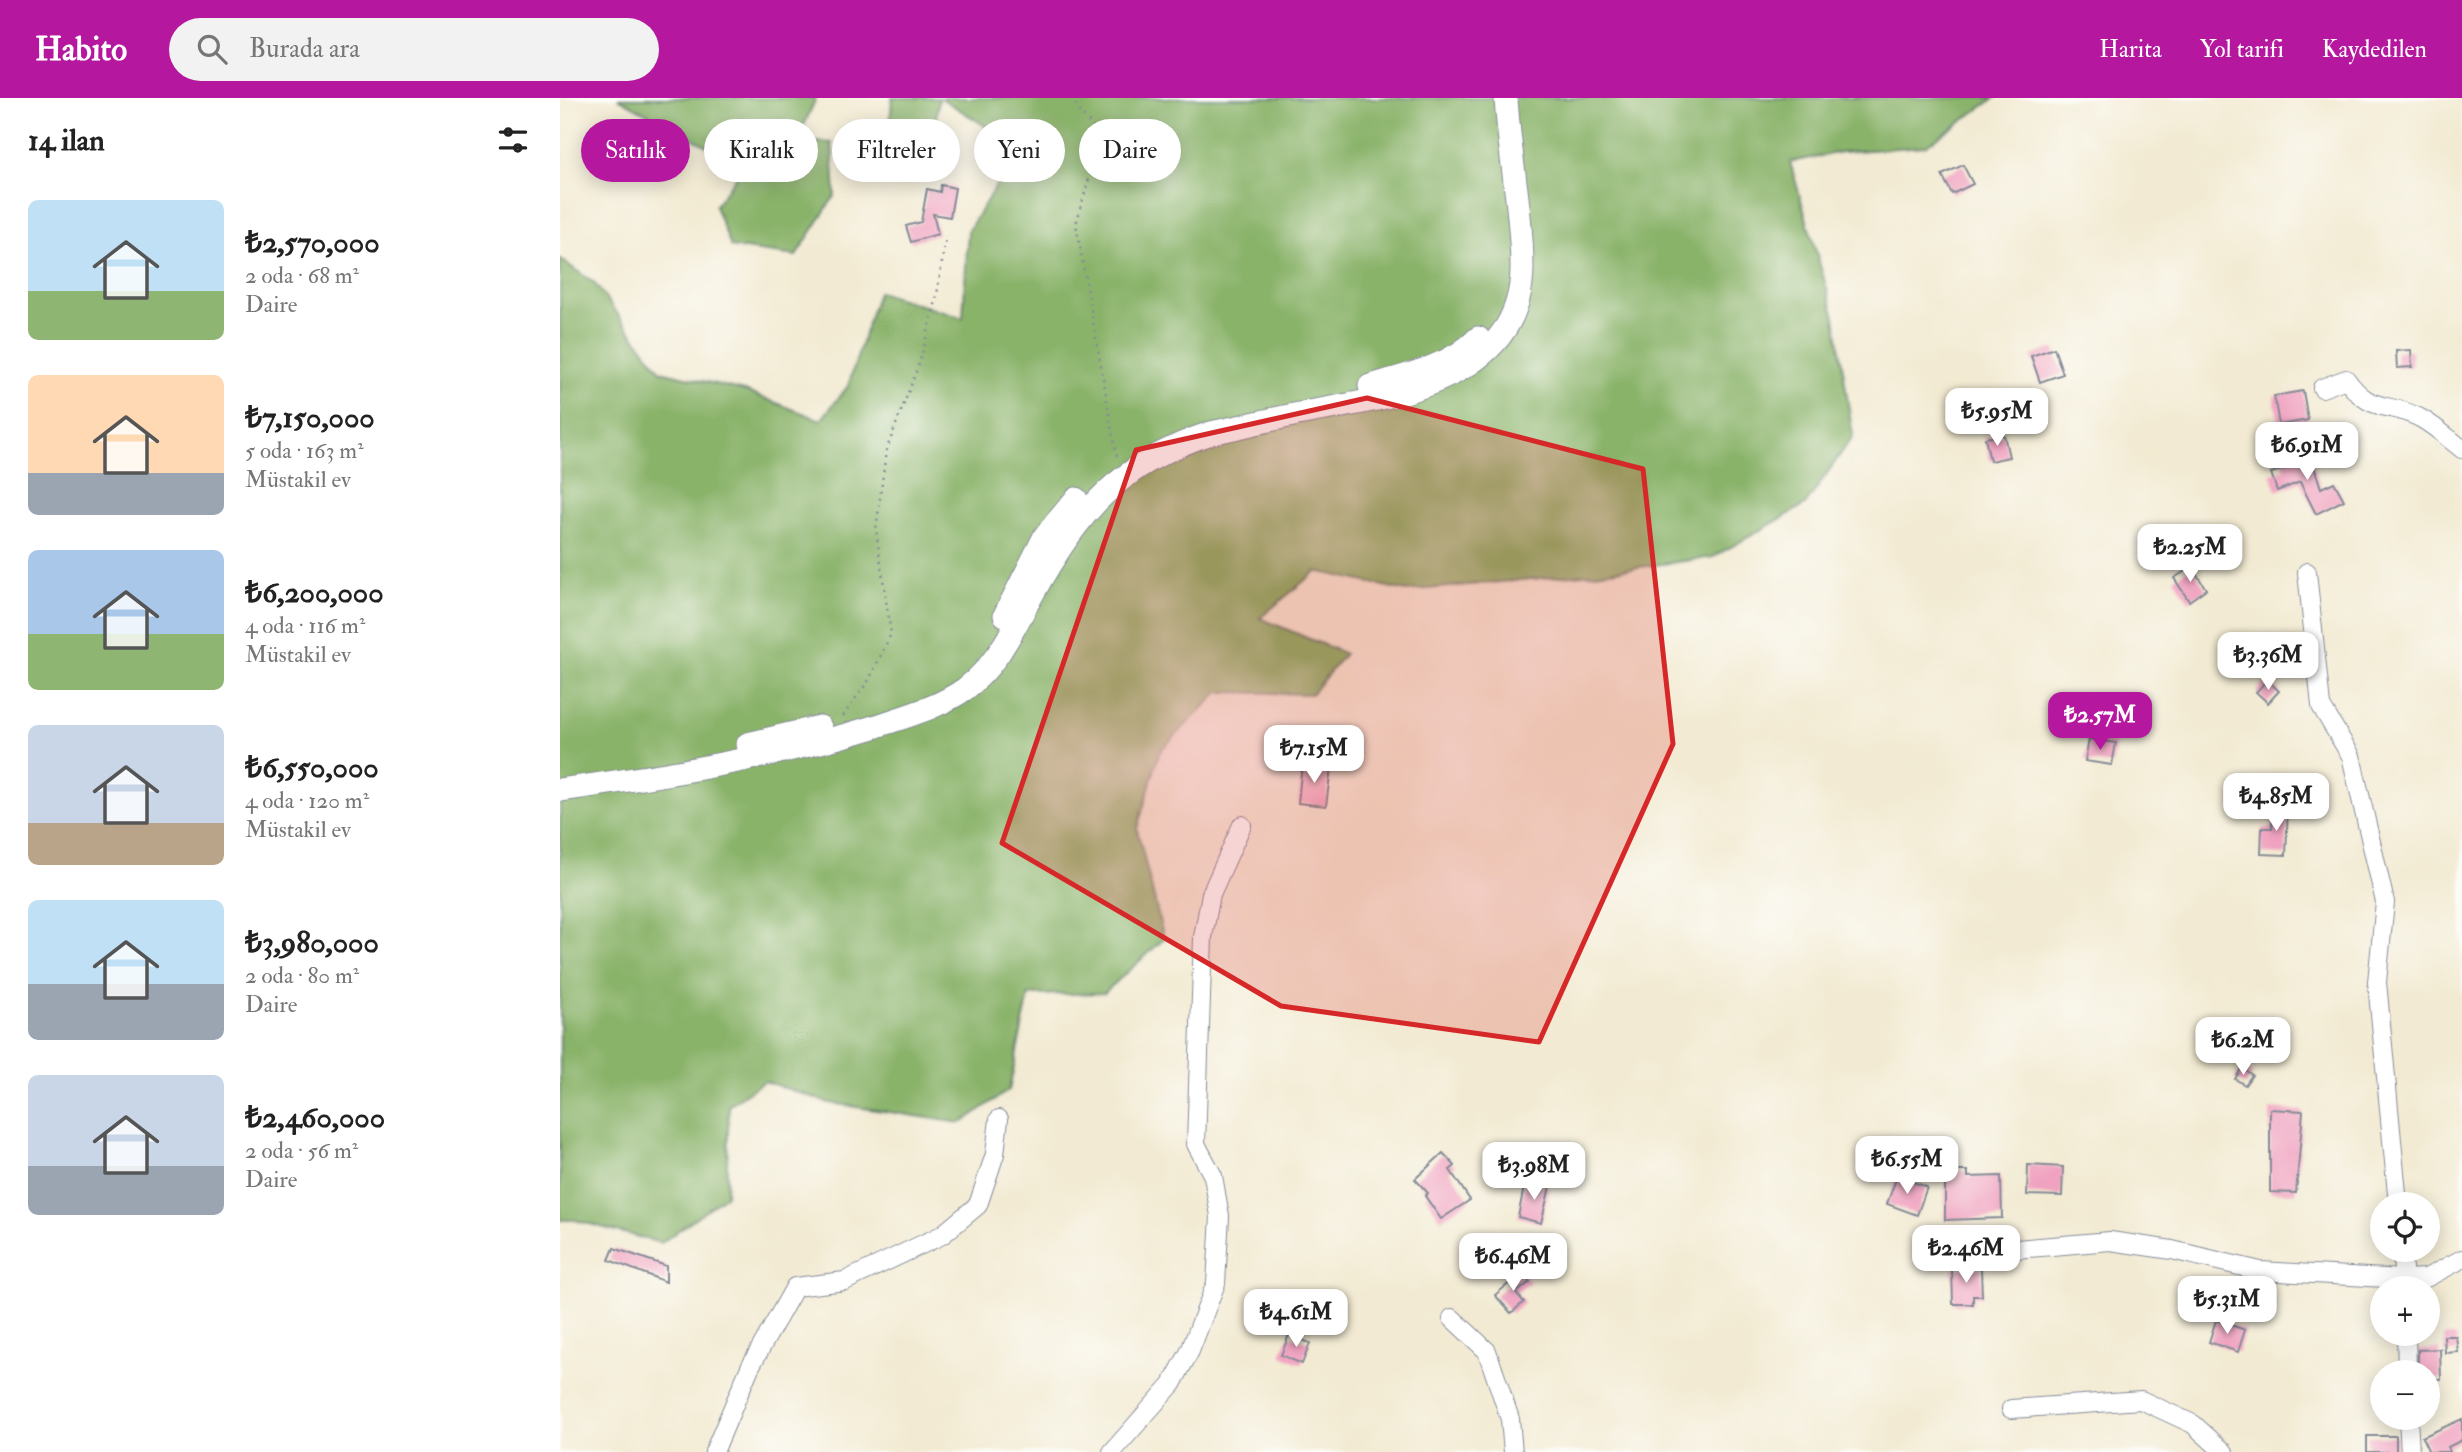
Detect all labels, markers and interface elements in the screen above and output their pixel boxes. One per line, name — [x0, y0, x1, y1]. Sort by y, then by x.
search box — [169, 18, 659, 81]
text: Habito — [35, 29, 127, 70]
icon: search — [193, 30, 231, 68]
text: Burada ara — [249, 33, 360, 65]
text: Harita — [2099, 34, 2162, 65]
text: Yol tarifi — [2200, 34, 2284, 65]
text: Kaydedilen — [2322, 34, 2427, 65]
chip: Satılık — [581, 119, 690, 182]
chip: Kiralık — [704, 119, 818, 182]
chip: Filtreler — [832, 119, 960, 182]
chip: Yeni — [974, 119, 1065, 182]
chip: Daire — [1079, 119, 1181, 182]
icon: filters — [494, 121, 532, 159]
text: 14 ilan — [28, 122, 105, 159]
text: ₺2,570,000 — [245, 224, 380, 261]
icon: home — [84, 228, 168, 312]
text: 2 oda · 68 m² — [245, 261, 359, 290]
text: Daire — [245, 290, 297, 319]
pin: ₺5.95M — [1940, 388, 2054, 448]
text: ₺5.95M — [1961, 396, 2033, 425]
text: ₺7,150,000 — [245, 399, 375, 436]
icon: home — [84, 403, 168, 487]
pin: ₺6.91M — [2250, 422, 2364, 482]
text: ₺6.91M — [2271, 430, 2343, 459]
text: 5 oda · 163 m² — [245, 436, 364, 465]
text: Müstakil ev — [245, 465, 351, 494]
pin: ₺2.25M — [2133, 524, 2247, 584]
text: ₺2.25M — [2153, 532, 2227, 561]
text: ₺6,200,000 — [245, 574, 384, 611]
icon: home — [84, 578, 168, 662]
text: 4 oda · 116 m² — [245, 611, 365, 640]
pin: ₺3.36M — [2211, 632, 2325, 692]
text: Müstakil ev — [245, 640, 351, 669]
text: ₺3.36M — [2233, 640, 2303, 669]
pin: ₺2.57M — [2043, 692, 2157, 752]
text: ₺2.57M — [2064, 700, 2136, 729]
pin: ₺7.15M — [1257, 726, 1371, 785]
text: ₺7.15M — [1280, 733, 1348, 762]
text: ₺6,550,000 — [245, 749, 379, 786]
icon: home — [84, 753, 168, 837]
pin: ₺4.85M — [2219, 774, 2333, 833]
text: ₺4.85M — [2239, 781, 2313, 810]
text: 4 oda · 120 m² — [245, 786, 369, 815]
text: Müstakil ev — [245, 815, 351, 844]
text: ₺3,980,000 — [245, 924, 379, 961]
icon: home — [84, 928, 168, 1012]
text: 2 oda · 80 m² — [245, 961, 359, 990]
text: Daire — [245, 990, 297, 1019]
pin: ₺6.2M — [2194, 1018, 2292, 1077]
text: ₺6.2M — [2211, 1025, 2275, 1054]
text: ₺2,460,000 — [245, 1099, 385, 1136]
icon: home — [84, 1103, 168, 1187]
text: 2 oda · 56 m² — [245, 1136, 358, 1165]
pin: ₺6.55M — [1850, 1136, 1964, 1196]
pin: ₺3.98M — [1477, 1142, 1591, 1202]
text: ₺6.55M — [1871, 1144, 1943, 1173]
text: ₺3.98M — [1498, 1150, 1570, 1179]
text: Daire — [245, 1165, 297, 1194]
map controls — [2370, 1192, 2440, 1430]
button: locate — [2370, 1192, 2440, 1262]
pin: ₺2.46M — [1909, 1226, 2023, 1285]
text: ₺2.46M — [1928, 1233, 2004, 1262]
pin: ₺6.46M — [1456, 1234, 1570, 1293]
text: ₺6.46M — [1475, 1241, 1551, 1270]
pin: ₺5.31M — [2170, 1276, 2284, 1336]
button: + — [2370, 1276, 2440, 1346]
text: ₺5.31M — [2194, 1284, 2260, 1313]
pin: ₺4.61M — [1239, 1290, 1353, 1349]
text: ₺4.61M — [1260, 1297, 1332, 1326]
button: − — [2370, 1360, 2440, 1430]

